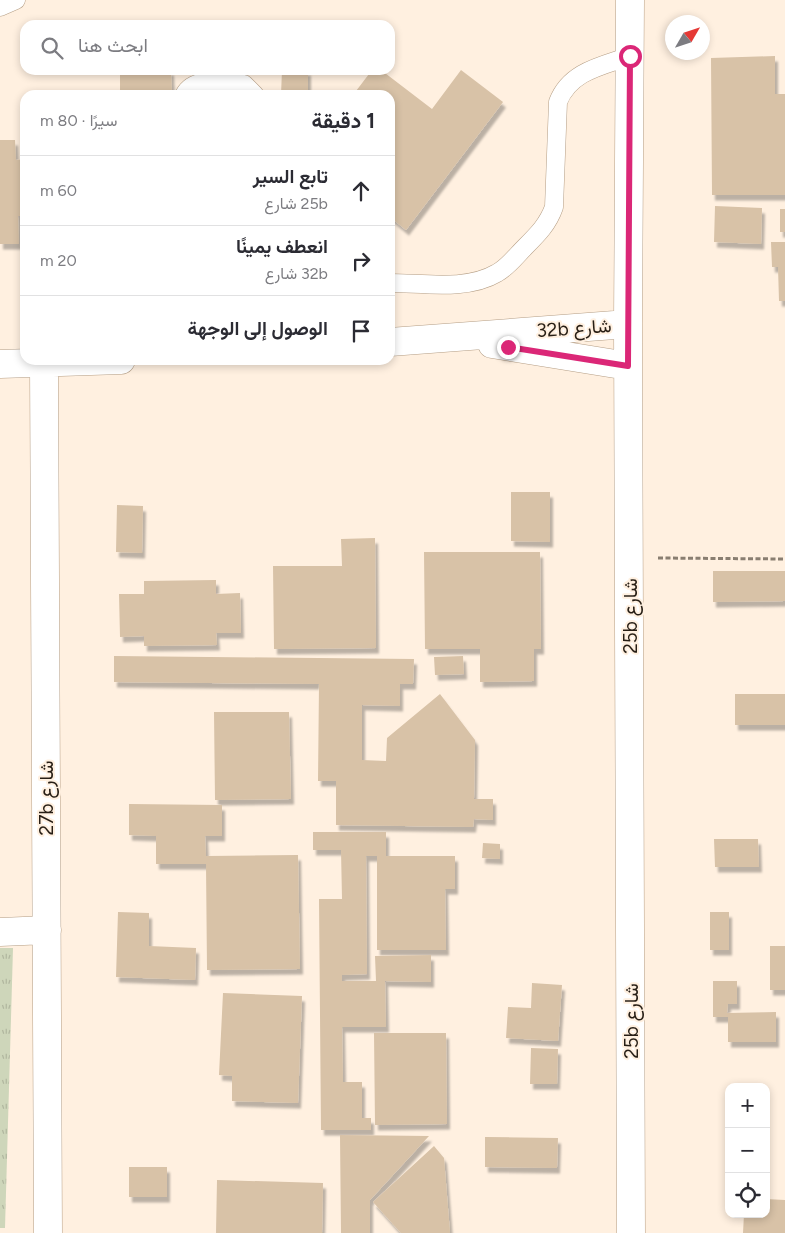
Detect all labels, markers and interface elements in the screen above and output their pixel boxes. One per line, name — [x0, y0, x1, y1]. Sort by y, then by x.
north arrow — [665, 15, 710, 60]
search box — [20, 20, 395, 75]
icon: search — [38, 34, 66, 62]
text: ابحث هنا — [78, 34, 148, 57]
route start — [619, 45, 642, 68]
text: 1 دقيقة — [312, 108, 375, 133]
text: سيرًا · 80 m — [40, 111, 117, 130]
text: تابع السير — [253, 165, 328, 188]
icon: ahead — [347, 177, 375, 205]
text: 60 m — [40, 181, 77, 200]
text: 25b شارع — [264, 194, 328, 213]
text: انعطف يمينًا — [236, 235, 328, 258]
icon: right — [347, 247, 375, 275]
text: 20 m — [40, 251, 77, 270]
text: 32b شارع — [265, 264, 328, 283]
street label: 32b شارع — [536, 314, 612, 343]
text: الوصول إلى الوجهة — [188, 317, 328, 340]
icon: arrive — [347, 317, 375, 345]
route end — [497, 336, 520, 359]
street label: 25b شارع — [619, 578, 643, 654]
street label: 27b شارع — [35, 761, 59, 835]
street label: 25b شارع — [620, 983, 644, 1059]
map controls — [725, 1083, 770, 1218]
button: + — [725, 1083, 770, 1128]
button: − — [725, 1128, 770, 1173]
button: locate — [725, 1173, 770, 1218]

